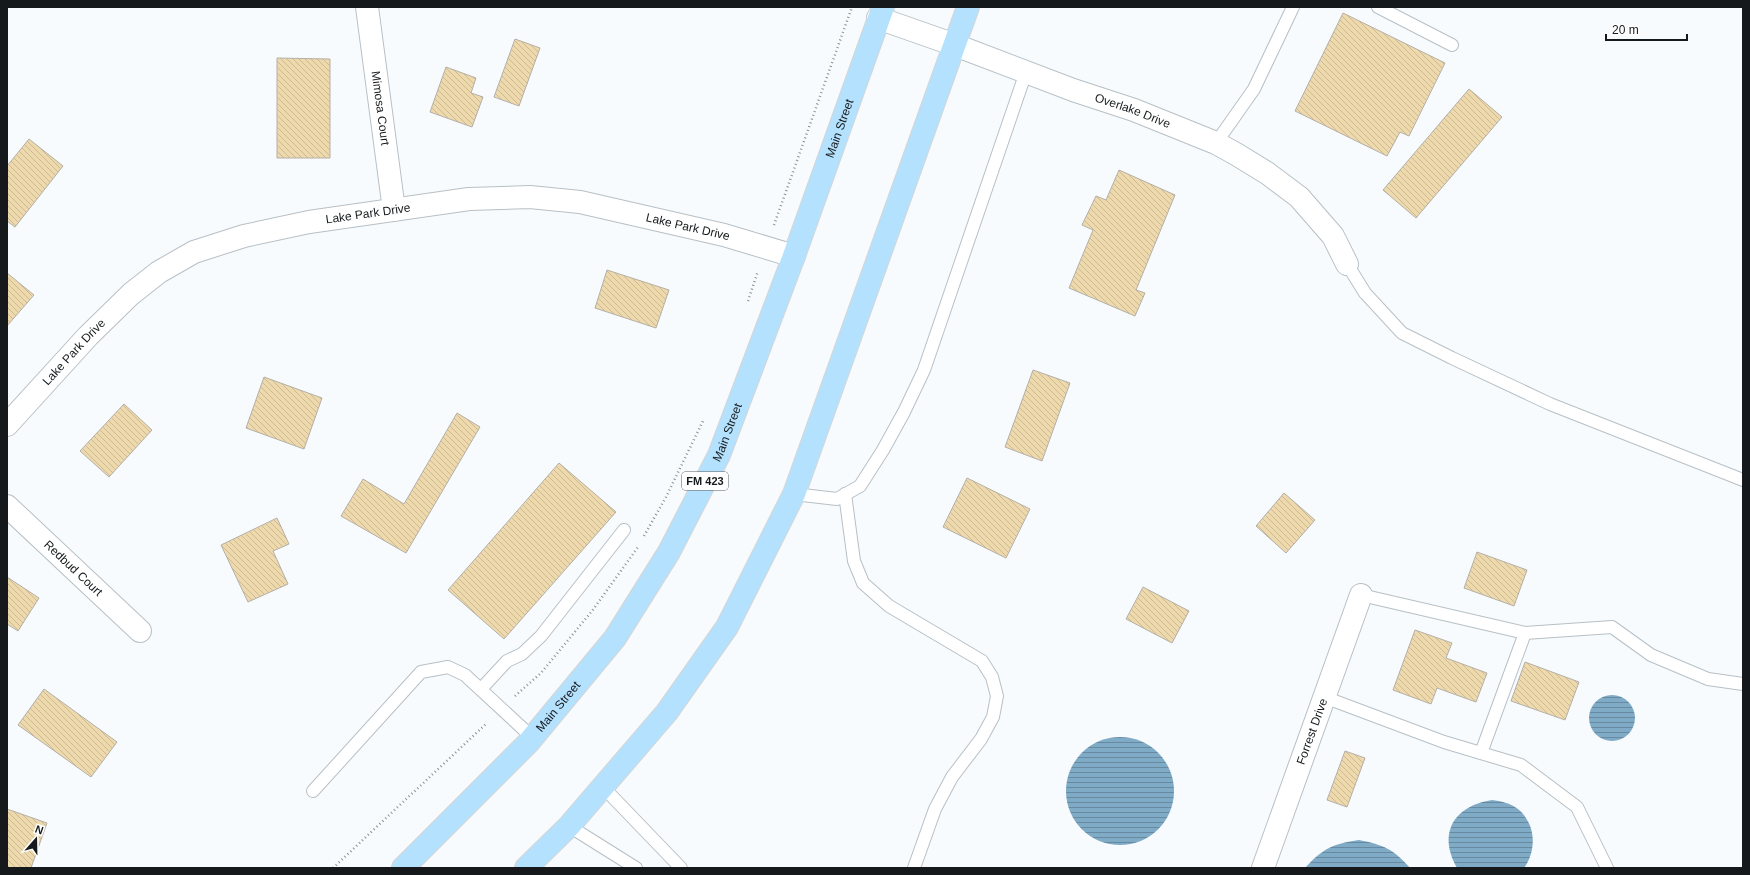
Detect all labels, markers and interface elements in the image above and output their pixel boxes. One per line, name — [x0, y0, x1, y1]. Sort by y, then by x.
scale bar — [1606, 16, 1687, 42]
text: 20 m — [1612, 23, 1639, 37]
street label: Mimosa Court — [369, 70, 392, 147]
street label: Overlake Drive — [1093, 91, 1173, 131]
street label: Main Street — [823, 96, 857, 160]
street label: Lake Park Drive — [325, 200, 412, 227]
street label: Lake Park Drive — [645, 210, 732, 243]
street label: Lake Park Drive — [40, 316, 108, 388]
street label: Main Street — [710, 401, 745, 464]
road number: FM 423 — [682, 472, 728, 490]
street label: Redbud Court — [41, 538, 106, 600]
street label: Main Street — [533, 678, 584, 735]
street label: Forrest Drive — [1294, 696, 1330, 767]
north arrow — [16, 819, 56, 859]
text: N — [34, 823, 45, 837]

